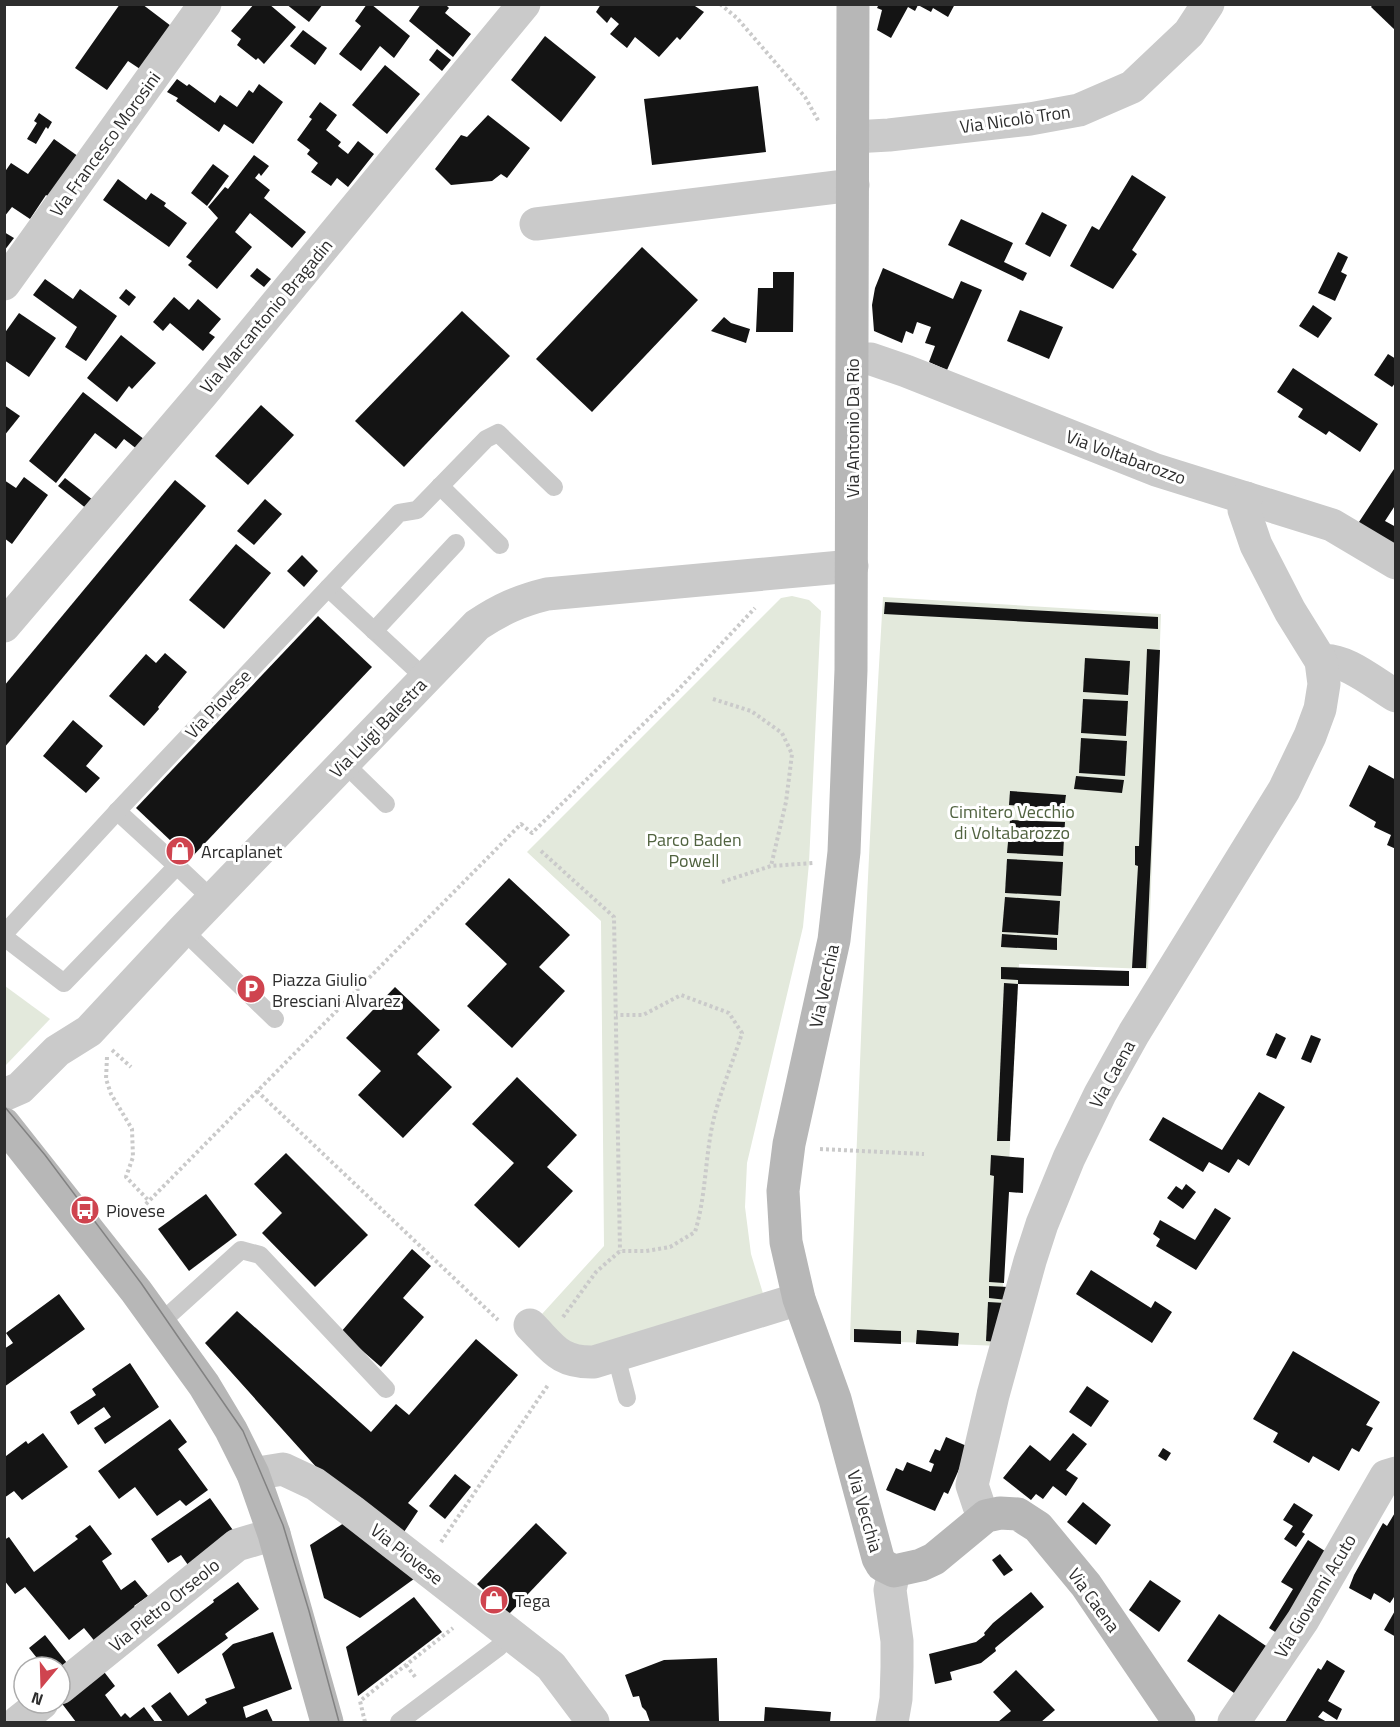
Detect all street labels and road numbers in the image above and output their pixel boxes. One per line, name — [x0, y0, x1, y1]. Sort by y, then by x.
street label: Via Francesco Morosini — [43, 66, 167, 222]
street label: Via Nicolò Tron — [958, 98, 1072, 140]
street label: Via Marcantonio Bragadin — [193, 233, 339, 399]
street label: Via Antonio Da Rio — [839, 358, 866, 498]
street label: Via Voltabarozzo — [1062, 423, 1190, 491]
street label: Via Piovese — [179, 663, 257, 745]
street label: Via Luigi Balestra — [323, 672, 433, 784]
street label: Via Vecchia — [802, 942, 846, 1030]
street label: Via Caena — [1082, 1035, 1142, 1113]
street label: Via Vecchia — [840, 1467, 890, 1555]
street label: Via Piovese — [365, 1517, 449, 1591]
street label: Via Giovanni Acuto — [1267, 1529, 1363, 1663]
street label: Via Pietro Orseolo — [103, 1552, 225, 1658]
street label: Via Caena — [1061, 1562, 1127, 1638]

